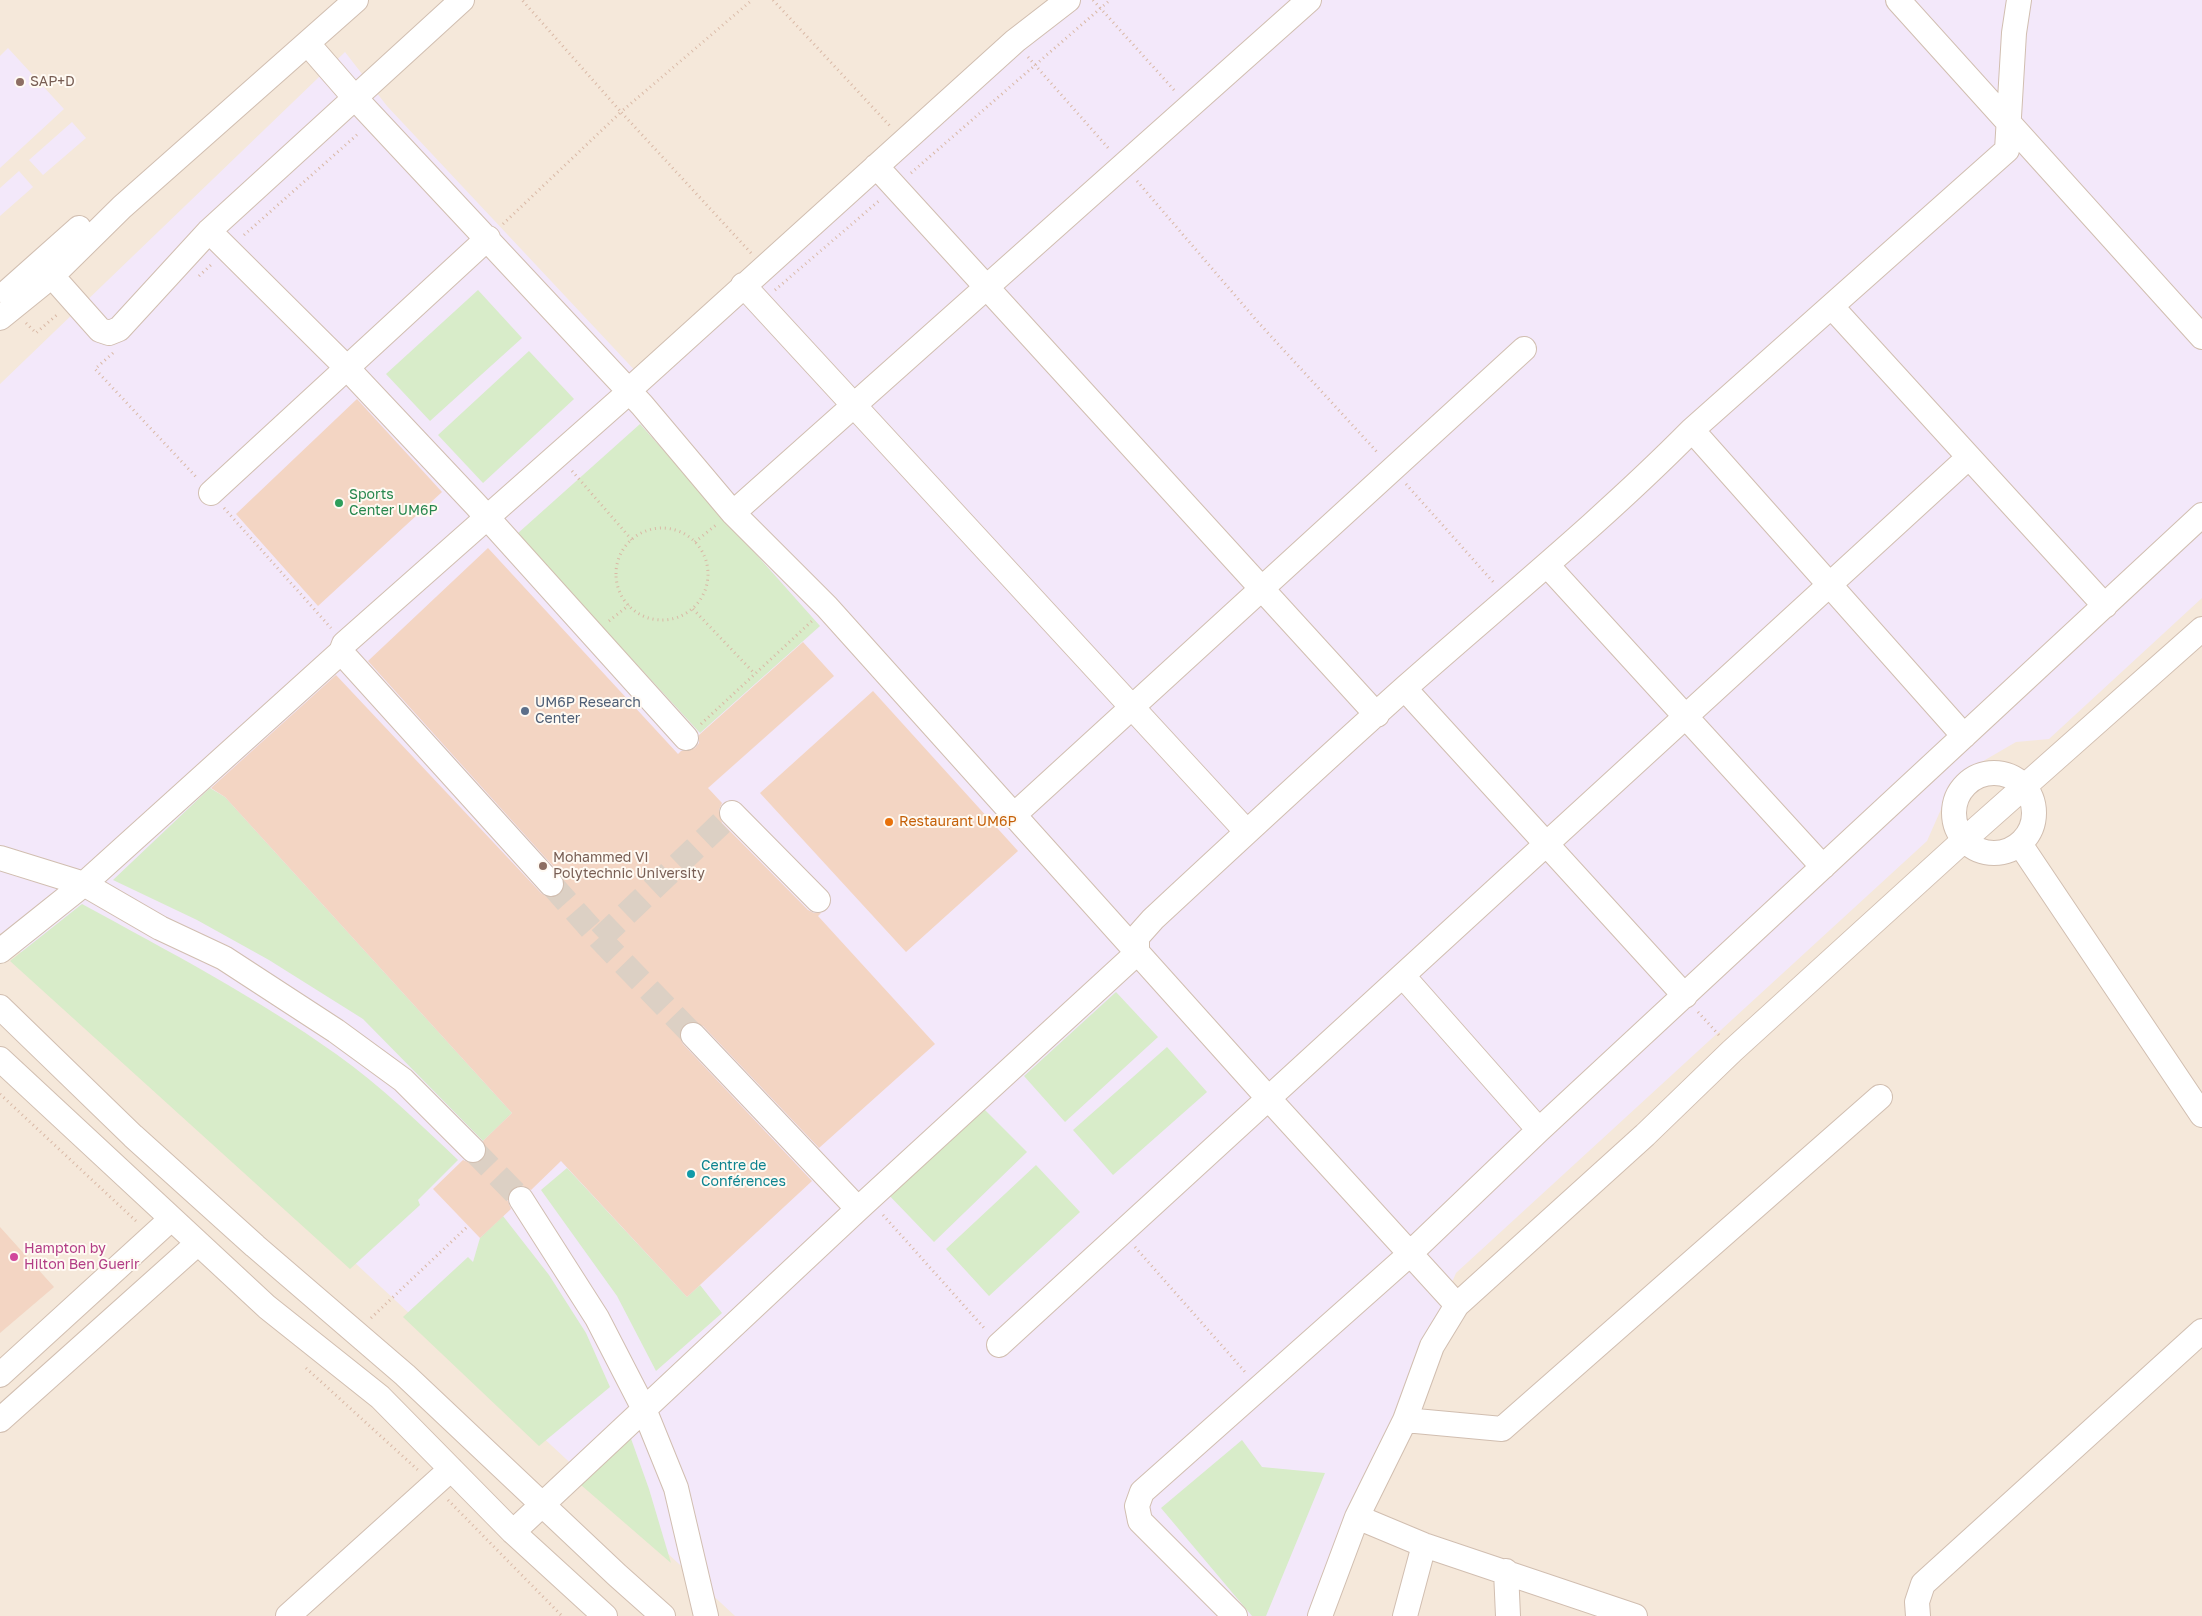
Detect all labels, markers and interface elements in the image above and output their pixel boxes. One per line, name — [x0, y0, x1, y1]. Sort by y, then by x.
place label: SAP+D — [30, 74, 75, 90]
marker: SAP+D — [14, 76, 26, 88]
place label: Sports Center UM6P — [349, 487, 438, 520]
marker: Sports Center UM6P — [333, 497, 345, 509]
place label: UM6P Research Center — [535, 695, 641, 728]
marker: UM6P Research Center — [519, 705, 531, 717]
place label: Restaurant UM6P — [899, 814, 1017, 830]
marker: Restaurant UM6P — [883, 816, 895, 828]
place label: Mohammed VI Polytechnic University — [553, 850, 705, 882]
marker: Mohammed VI Polytechnic University — [537, 860, 549, 872]
place label: Centre de Conférences — [701, 1158, 786, 1190]
marker: Centre de Conférences — [685, 1168, 697, 1180]
place label: Hampton by Hilton Ben Guerir — [24, 1241, 139, 1274]
marker: Hampton by Hilton Ben Guerir — [8, 1251, 20, 1263]

